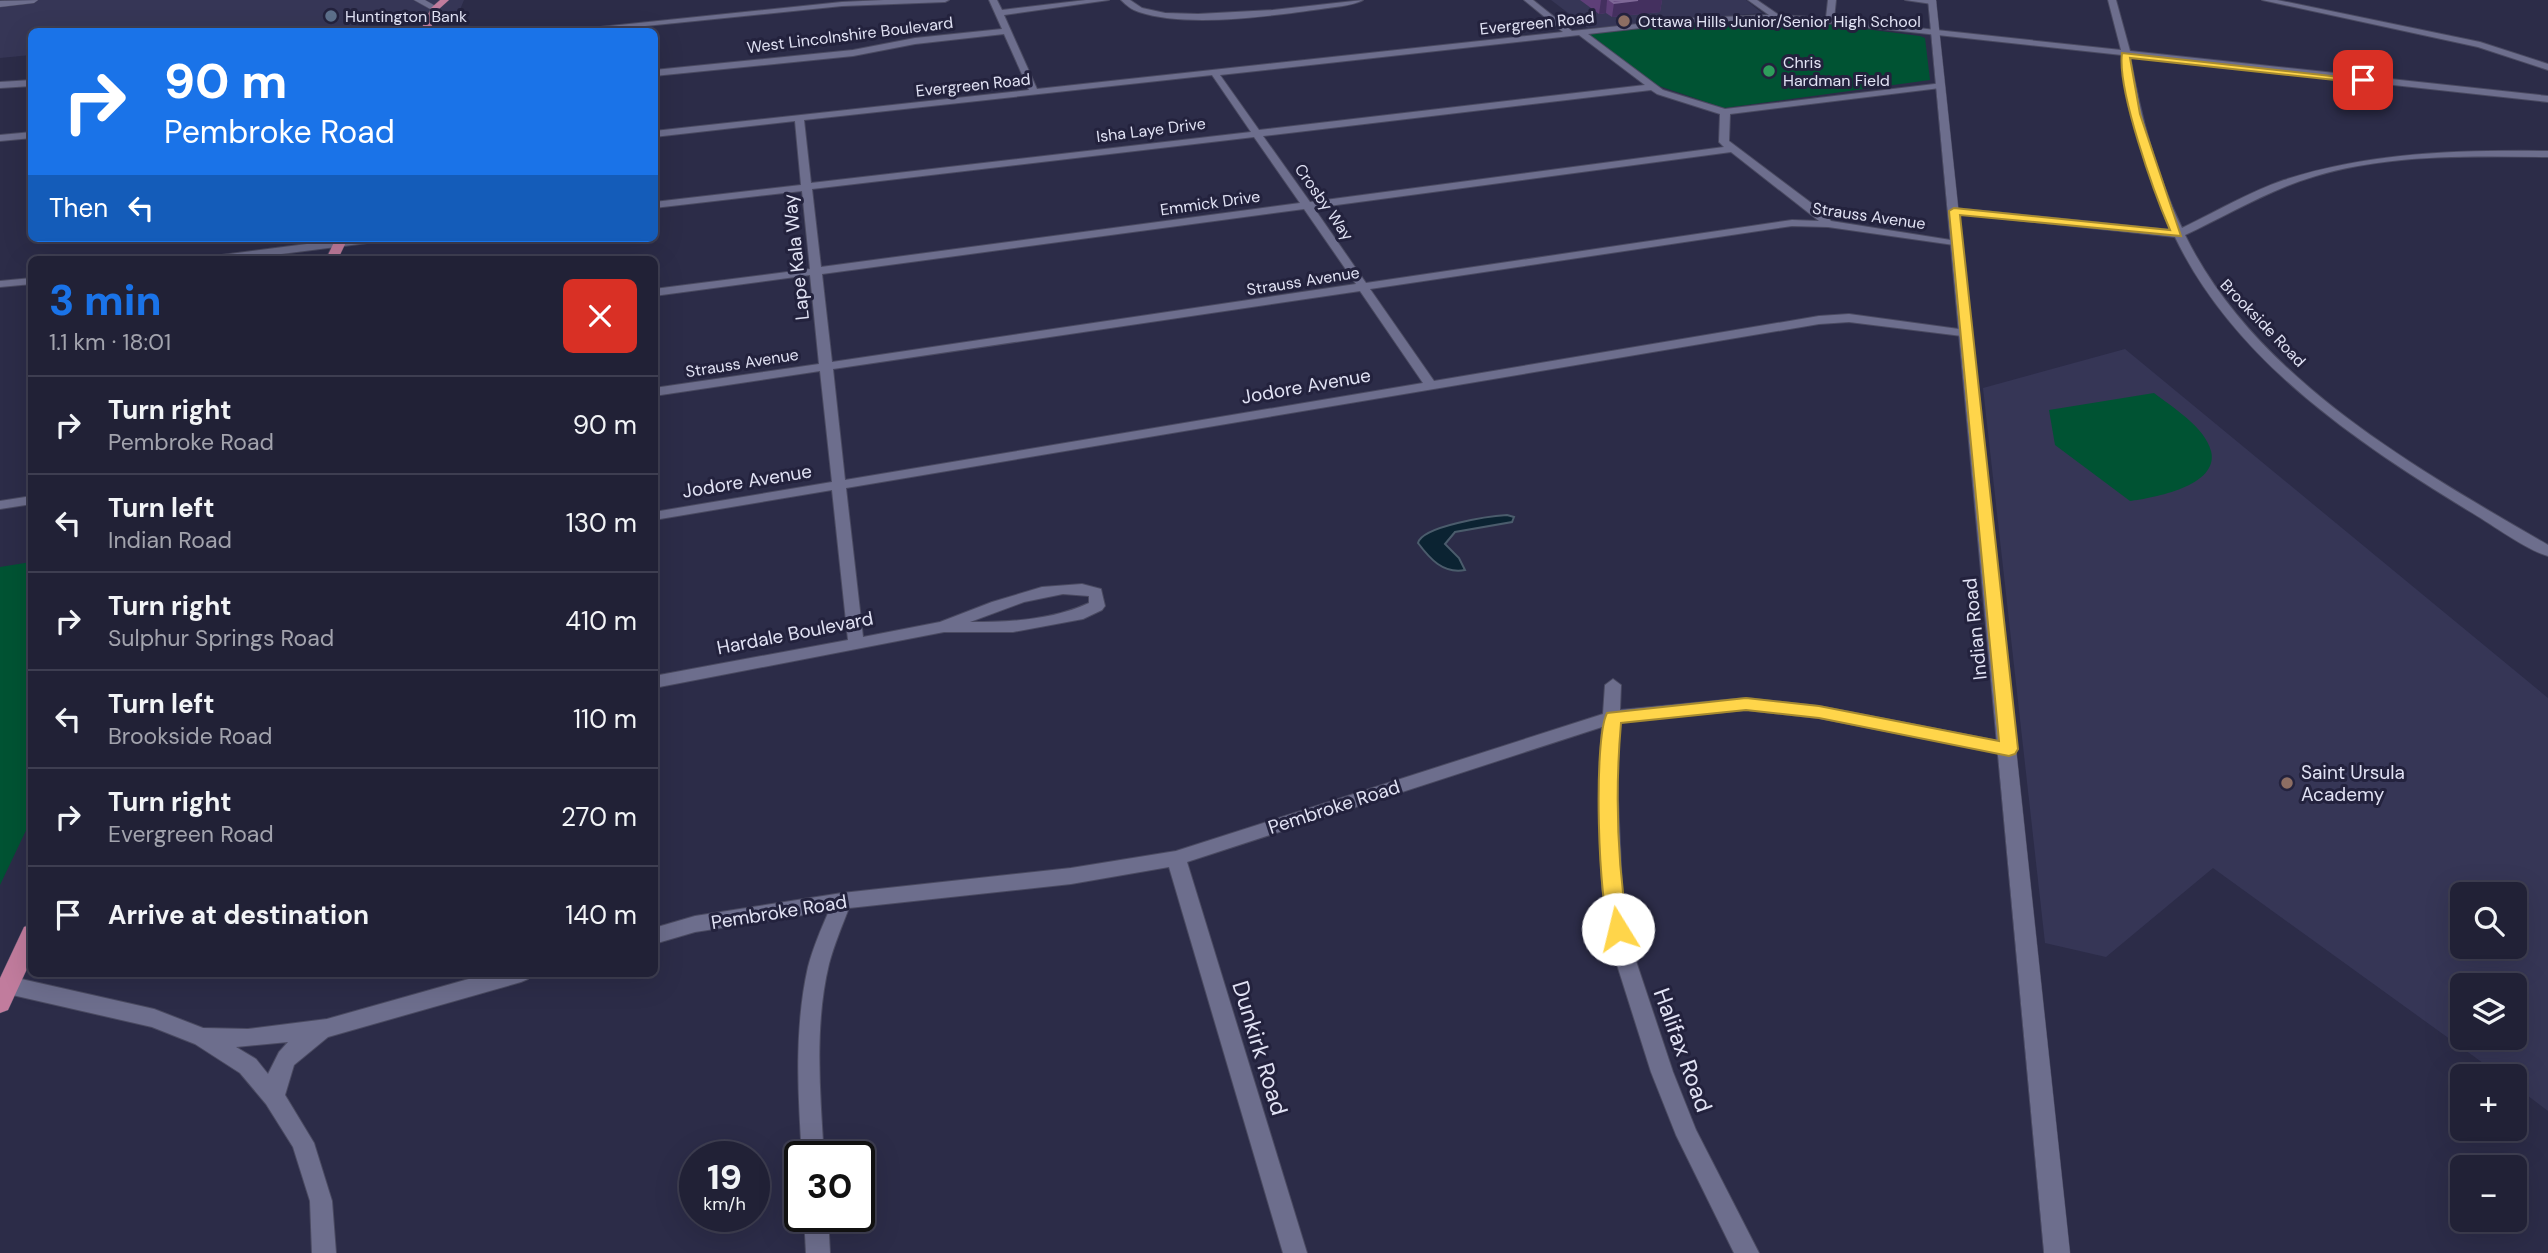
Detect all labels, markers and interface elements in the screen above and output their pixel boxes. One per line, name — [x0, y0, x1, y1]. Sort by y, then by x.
place label: Huntington Bank — [345, 6, 467, 27]
street label: Evergreen Road — [1479, 7, 1595, 39]
marker: Huntington Bank — [323, 8, 339, 24]
place label: Ottawa Hills Junior/Senior High School — [1638, 11, 1921, 32]
street label: West Lincolnshire Boulevard — [746, 12, 954, 58]
marker: Ottawa Hills Junior/Senior High School — [1616, 13, 1632, 29]
text: 90 m — [164, 49, 287, 113]
pin — [2333, 50, 2393, 110]
place label: Chris Hardman Field — [1783, 52, 1890, 91]
icon: right — [49, 56, 140, 147]
icon: arrive — [2344, 61, 2382, 99]
marker: Chris Hardman Field — [1761, 63, 1777, 79]
street label: Evergreen Road — [915, 69, 1031, 101]
text: Pembroke Road — [164, 111, 395, 153]
street label: Isha Laye Drive — [1095, 113, 1207, 147]
street label: Crosby Way — [1290, 159, 1358, 245]
street label: Emmick Drive — [1159, 186, 1261, 220]
icon: left — [122, 189, 160, 227]
text: Then — [49, 191, 108, 225]
street label: Lape Kala Way — [777, 192, 815, 321]
street label: Strauss Avenue — [1811, 198, 1927, 234]
street label: Strauss Avenue — [1245, 262, 1361, 300]
text: 3 min — [49, 273, 162, 328]
street label: Brookside Road — [2216, 275, 2310, 371]
button: close — [563, 279, 637, 353]
text: 1.1 km · 18:01 — [49, 327, 171, 357]
street label: Strauss Avenue — [684, 344, 800, 382]
street label: Jodore Avenue — [1239, 362, 1373, 410]
text: Turn right — [108, 393, 232, 427]
icon: right — [49, 406, 87, 444]
text: 90 m — [573, 408, 637, 442]
text: Pembroke Road — [108, 427, 274, 457]
street label: Jodore Avenue — [680, 458, 814, 504]
text: Turn left — [108, 491, 215, 525]
icon: left — [49, 504, 87, 542]
text: 130 m — [566, 506, 637, 540]
text: Indian Road — [108, 525, 232, 555]
street label: Indian Road — [1957, 577, 1993, 681]
text: Turn right — [108, 589, 232, 623]
icon: right — [49, 602, 87, 640]
text: 410 m — [565, 604, 637, 638]
street label: Hardale Boulevard — [715, 606, 875, 660]
text: Sulphur Springs Road — [108, 623, 334, 653]
text: Turn left — [108, 687, 215, 721]
icon: left — [49, 700, 87, 738]
text: 110 m — [573, 702, 637, 736]
text: Brookside Road — [108, 721, 272, 751]
place label: Saint Ursula Academy — [2301, 760, 2405, 807]
street label: Pembroke Road — [1265, 774, 1403, 840]
marker: Saint Ursula Academy — [2279, 775, 2295, 791]
text: Turn right — [108, 785, 232, 819]
icon: right — [49, 798, 87, 836]
text: 270 m — [561, 800, 637, 834]
text: Evergreen Road — [108, 819, 274, 849]
map controls — [2450, 882, 2527, 1232]
button: search — [2450, 882, 2527, 959]
street label: Pembroke Road — [709, 889, 849, 935]
position arrow — [1581, 892, 1655, 966]
icon: arrive — [49, 896, 87, 934]
text: Arrive at destination — [108, 898, 369, 932]
text: 140 m — [565, 898, 637, 932]
button: layers — [2450, 973, 2527, 1050]
street label: Dunkirk Road — [1225, 977, 1295, 1119]
street label: Halifax Road — [1647, 984, 1719, 1116]
button: + — [2450, 1064, 2527, 1141]
speed limit sign: 30 — [784, 1141, 875, 1232]
text: 19 — [707, 1154, 742, 1200]
button: − — [2450, 1155, 2527, 1232]
text: km/h — [703, 1192, 746, 1216]

